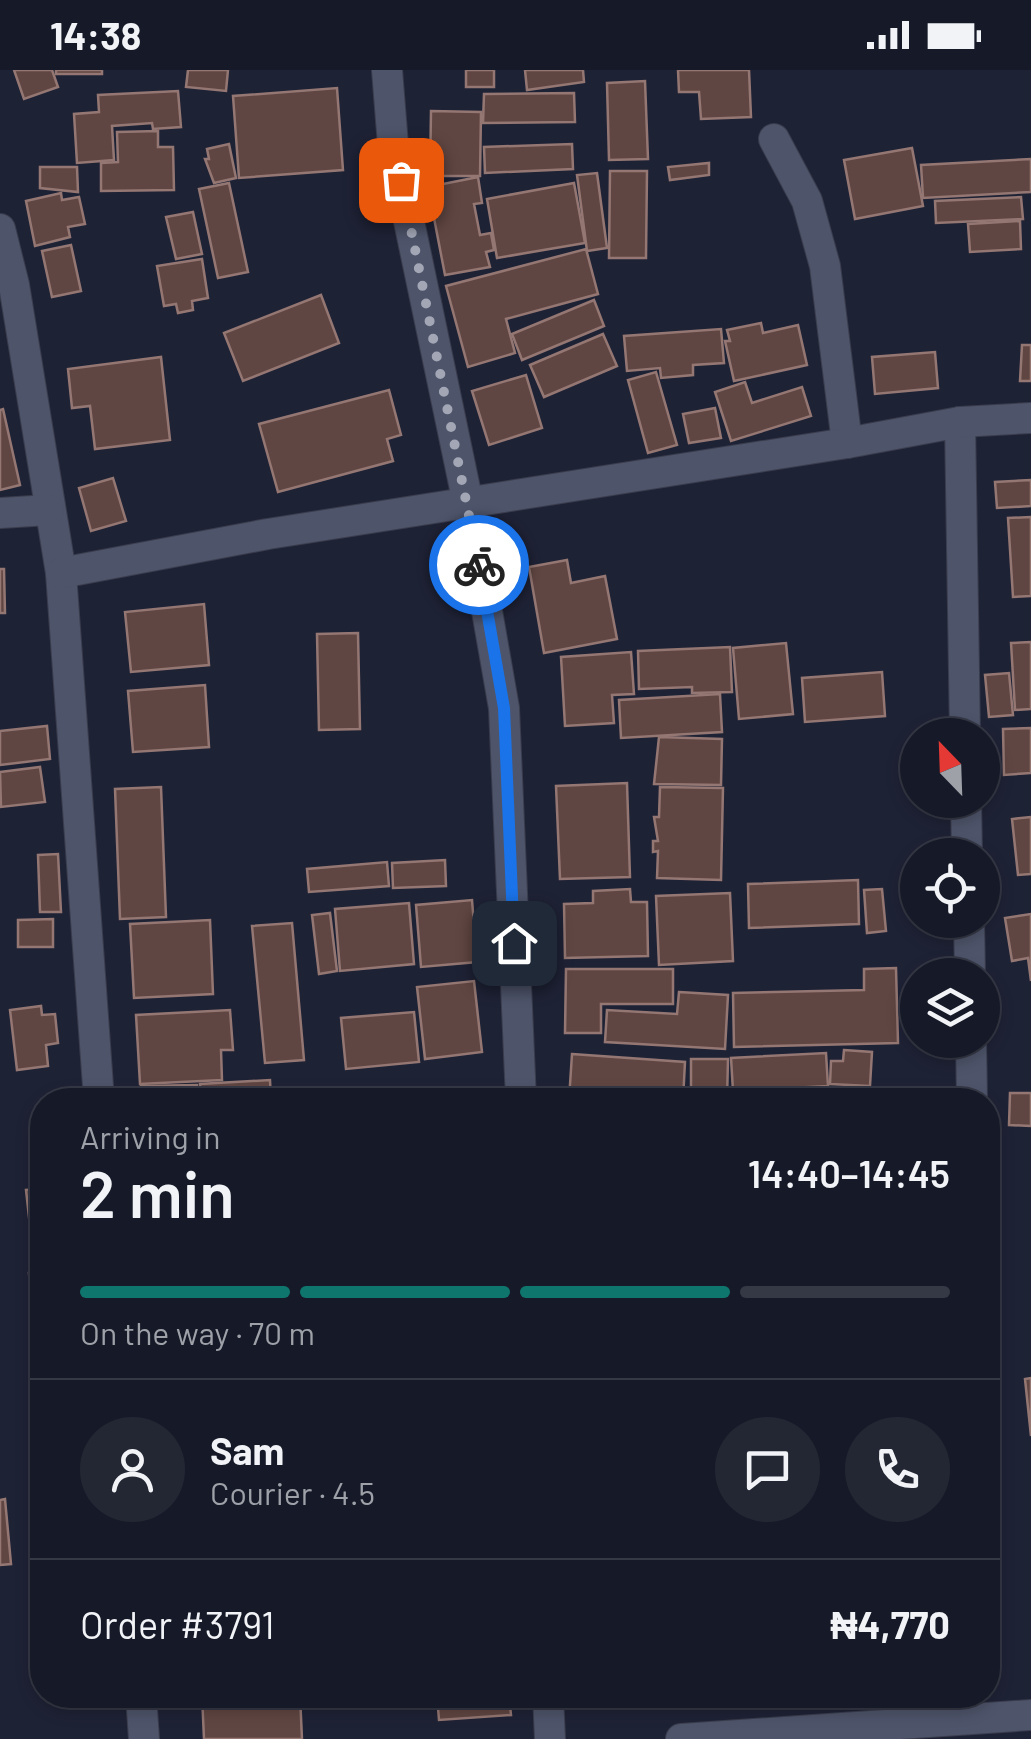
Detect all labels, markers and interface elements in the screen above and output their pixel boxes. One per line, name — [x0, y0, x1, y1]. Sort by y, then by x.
text: 14:38 — [50, 12, 141, 58]
pin — [359, 138, 444, 223]
icon: bag — [374, 153, 429, 208]
courier — [429, 515, 529, 615]
icon: bike — [452, 538, 507, 593]
north arrow — [900, 718, 1000, 818]
map controls — [900, 718, 1000, 1058]
button: locate — [900, 838, 1000, 938]
pin — [472, 901, 557, 986]
icon: home — [487, 916, 542, 971]
button: layers — [900, 958, 1000, 1058]
text: Arriving in — [80, 1117, 220, 1155]
text: 14:40–14:45 — [748, 1150, 950, 1196]
text: 2 min — [80, 1153, 235, 1231]
text: On the way · 70 m — [80, 1313, 315, 1351]
button: person — [80, 1417, 185, 1522]
button: chat — [715, 1417, 820, 1522]
button: phone — [845, 1417, 950, 1522]
text: Sam — [210, 1427, 284, 1473]
text: Courier · 4.5 — [210, 1473, 375, 1511]
text: Order #3791 — [80, 1601, 275, 1647]
text: ₦4,770 — [830, 1601, 950, 1647]

